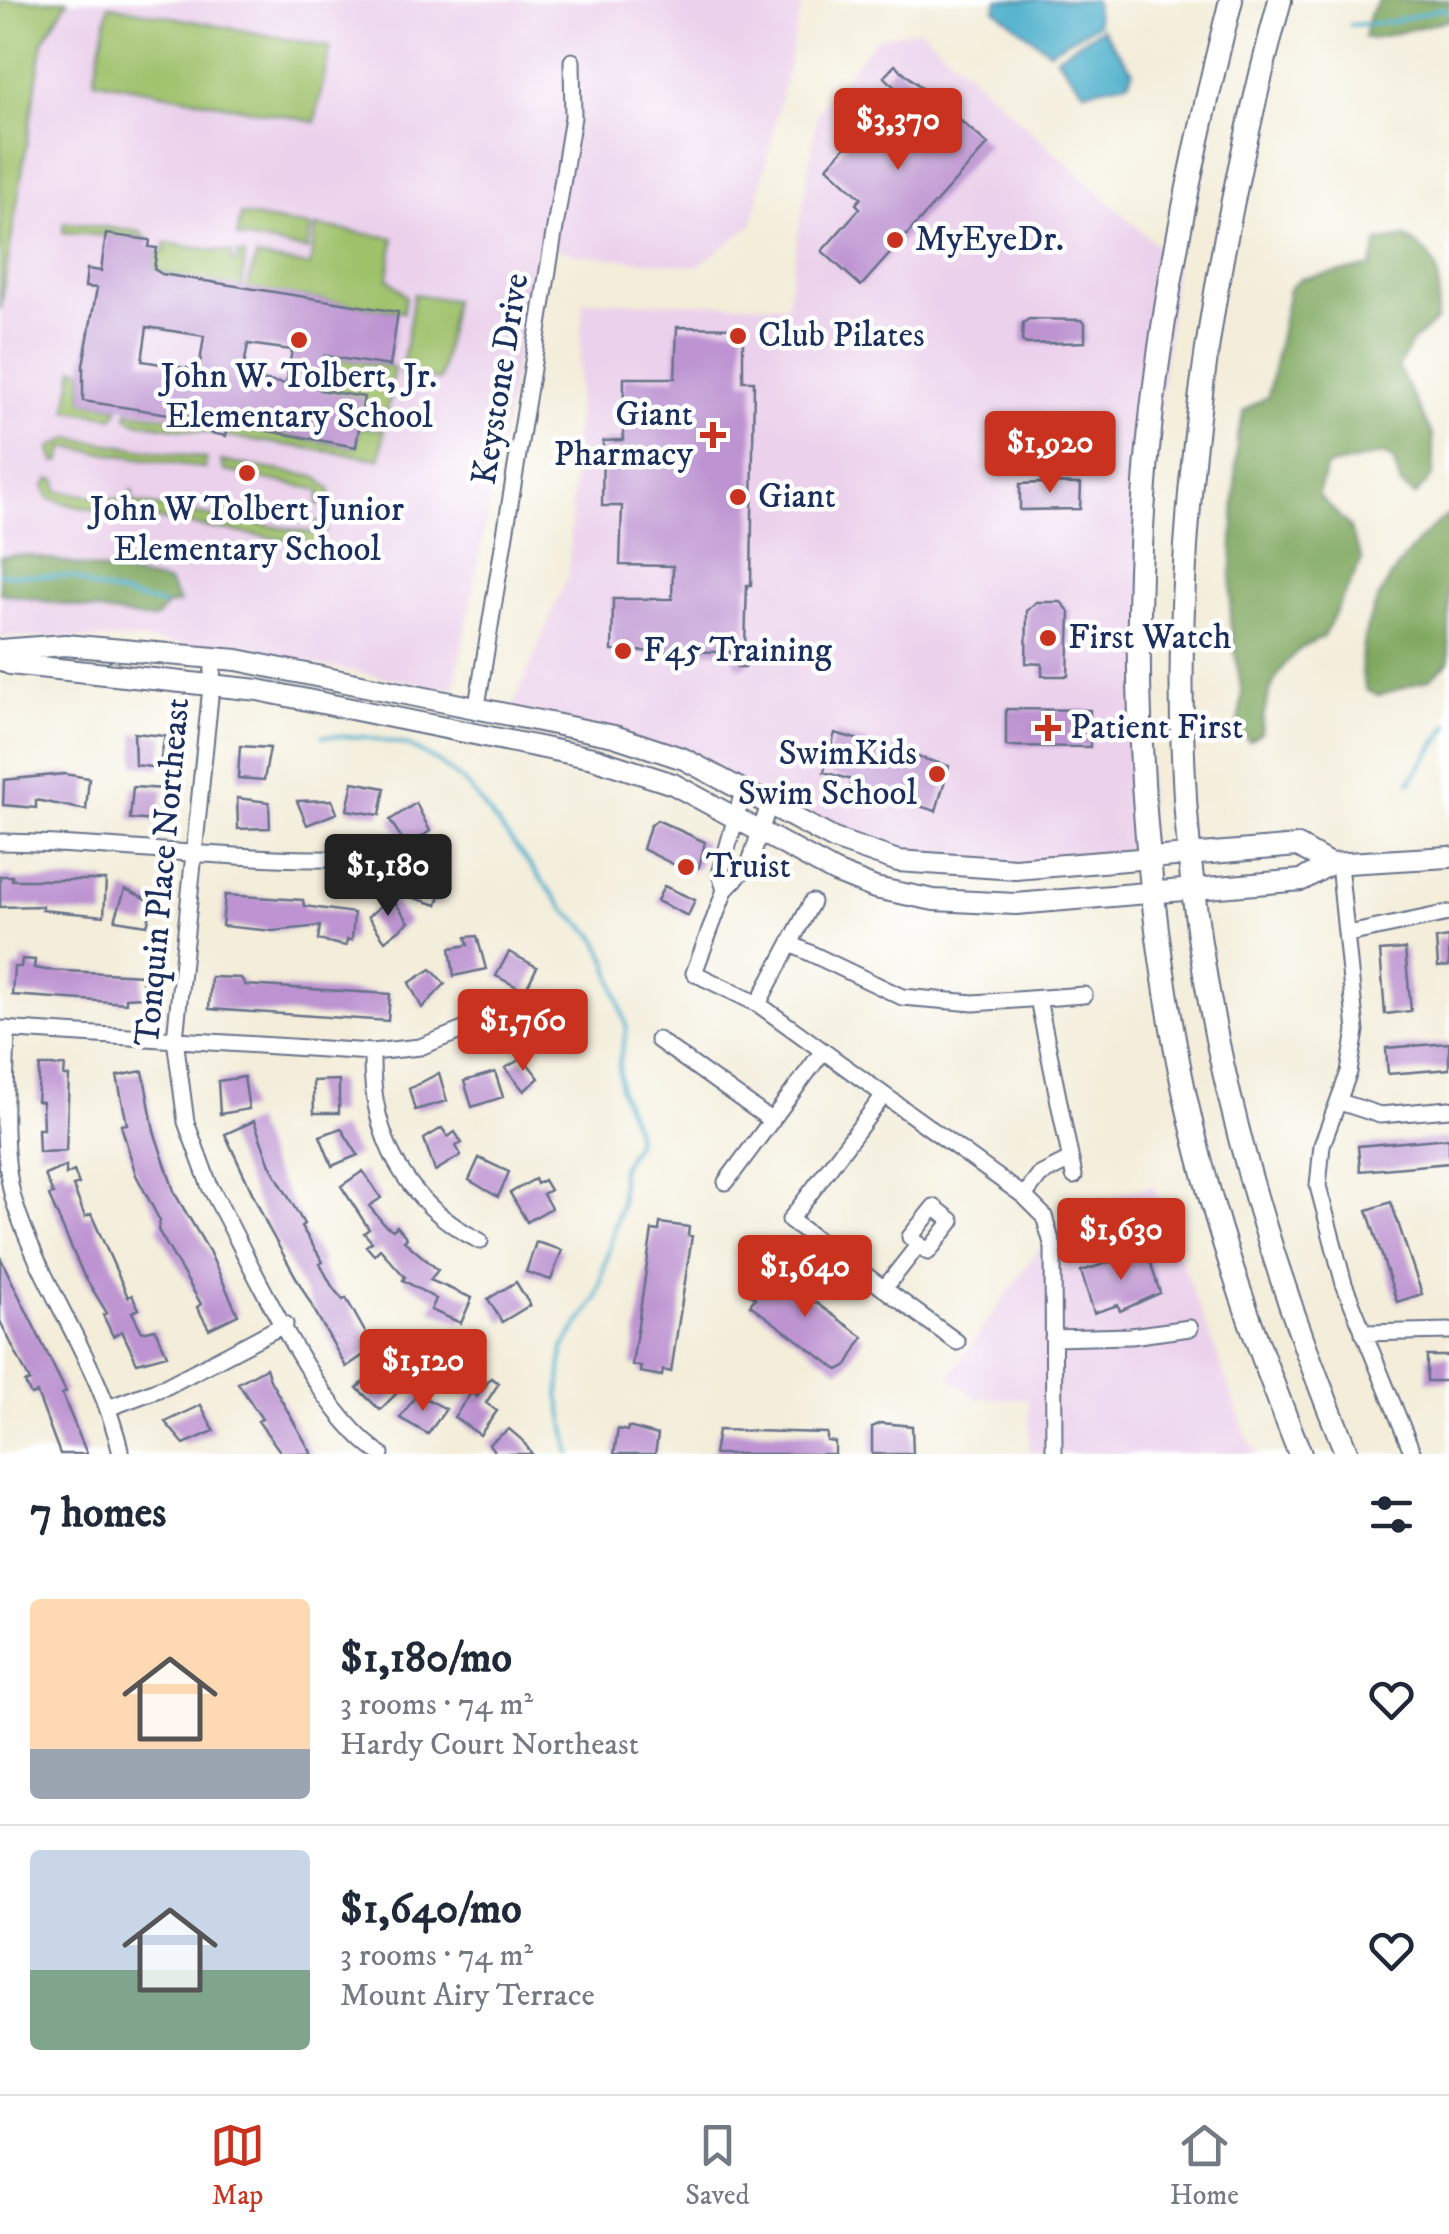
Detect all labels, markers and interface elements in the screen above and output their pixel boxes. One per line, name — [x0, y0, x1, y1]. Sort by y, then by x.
pin: $3,370 — [817, 88, 979, 173]
text: $3,370 — [856, 100, 940, 140]
place label: MyEyeDr. — [915, 218, 1064, 262]
marker: MyEyeDr. — [884, 229, 906, 251]
street label: Keystone Drive — [463, 270, 539, 488]
place label: Club Pilates — [758, 314, 925, 358]
marker: Club Pilates — [727, 325, 749, 347]
marker: John W. Tolbert, Jr. Elementary School — [288, 329, 310, 351]
place label: John W. Tolbert, Jr. Elementary School — [158, 355, 437, 439]
place label: Giant Pharmacy — [554, 393, 693, 477]
pin: $1,920 — [969, 411, 1131, 496]
text: $1,920 — [1007, 423, 1093, 463]
marker: Giant Pharmacy — [702, 424, 724, 446]
marker: John W Tolbert Junior Elementary School — [236, 462, 258, 484]
place label: Giant — [758, 475, 836, 519]
marker: Giant — [727, 486, 749, 508]
place label: John W Tolbert Junior Elementary School — [87, 488, 404, 572]
place label: First Watch — [1068, 616, 1231, 660]
marker: First Watch — [1037, 627, 1059, 649]
place label: F45 Training — [643, 629, 833, 673]
marker: F45 Training — [612, 640, 634, 662]
street label: Tonquin Place Northeast — [126, 696, 200, 1048]
place label: Patient First — [1070, 706, 1243, 750]
marker: Patient First — [1035, 715, 1061, 741]
place label: SwimKids Swim School — [738, 732, 917, 816]
marker: SwimKids Swim School — [926, 763, 948, 785]
pin: $1,180 — [307, 834, 469, 919]
place label: Truist — [706, 845, 791, 889]
text: $1,180 — [347, 846, 429, 886]
marker: Truist — [675, 856, 697, 878]
pin: $1,760 — [442, 989, 604, 1074]
text: $1,760 — [480, 1001, 566, 1041]
pin: $1,630 — [1040, 1198, 1202, 1283]
text: $1,630 — [1079, 1210, 1163, 1250]
pin: $1,640 — [724, 1235, 886, 1320]
text: $1,640 — [760, 1247, 850, 1287]
pin: $1,120 — [342, 1329, 504, 1414]
text: $1,120 — [382, 1341, 464, 1381]
icon: filters — [1364, 1487, 1419, 1542]
text: 7 homes — [30, 1488, 166, 1540]
text: $1,180/mo — [340, 1633, 512, 1685]
icon: home — [110, 1639, 230, 1759]
icon: heart — [1364, 1672, 1419, 1727]
text: 3 rooms · 74 m² — [340, 1685, 533, 1725]
text: Hardy Court Northeast — [340, 1725, 639, 1765]
text: $1,640/mo — [340, 1884, 522, 1936]
icon: home — [110, 1890, 230, 2010]
icon: heart — [1364, 1923, 1419, 1978]
text: 3 rooms · 74 m² — [340, 1936, 533, 1976]
text: Mount Airy Terrace — [340, 1976, 595, 2016]
tab: Map — [210, 2118, 265, 2213]
tab: Saved — [685, 2118, 750, 2213]
tab: Home — [1170, 2118, 1239, 2213]

